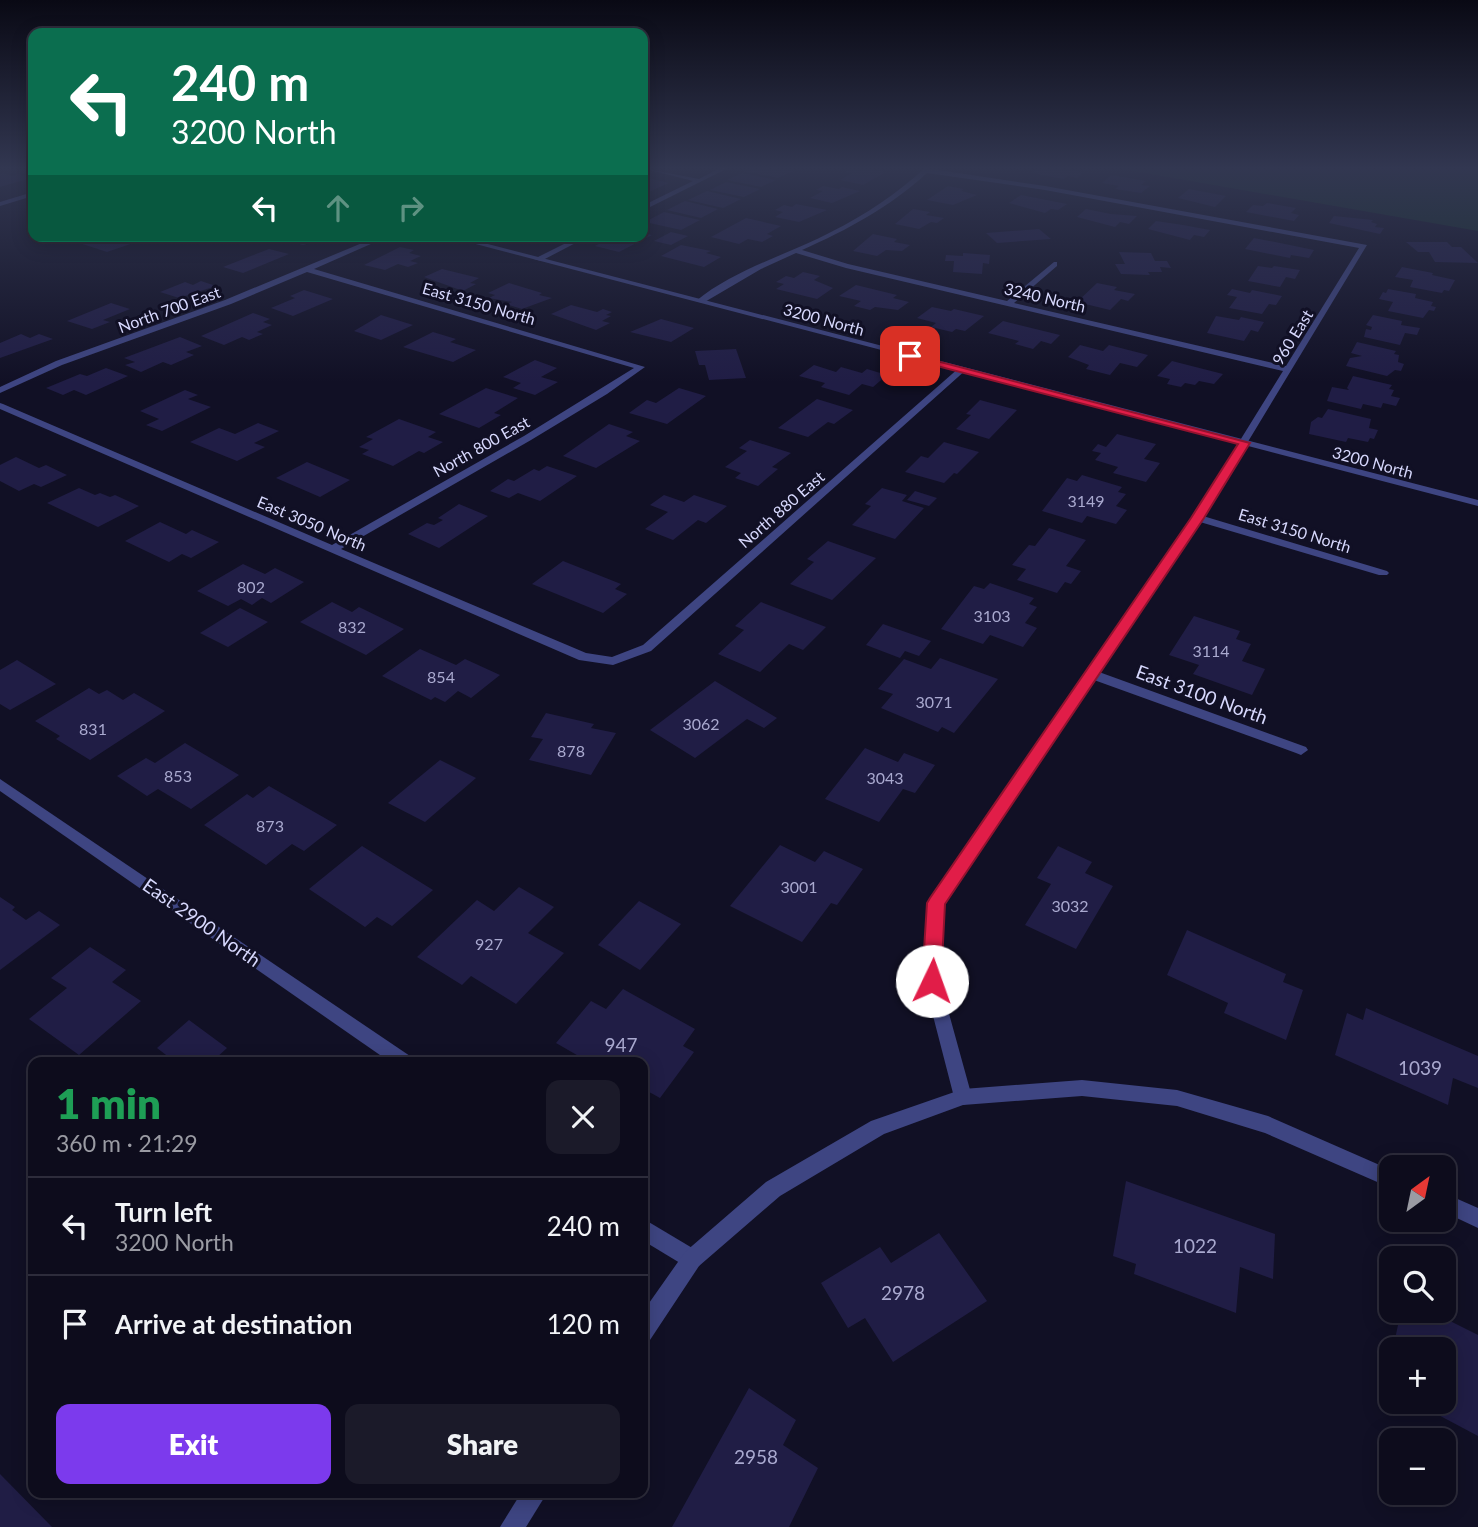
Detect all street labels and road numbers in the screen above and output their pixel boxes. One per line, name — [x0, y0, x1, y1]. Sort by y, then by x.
street label: East 3150 North — [420, 278, 538, 328]
street label: 3240 North — [1003, 278, 1087, 316]
street label: North 700 East — [115, 282, 223, 336]
street label: 3200 North — [782, 299, 866, 339]
street label: 960 East — [1268, 306, 1317, 368]
street label: North 800 East — [429, 412, 533, 480]
street label: 3200 North — [1331, 442, 1415, 482]
street label: North 880 East — [734, 466, 828, 551]
street label: East 3050 North — [255, 491, 369, 555]
street label: East 3150 North — [1236, 504, 1354, 556]
street label: East 3100 North — [1133, 660, 1271, 728]
street label: East 2900 North — [139, 873, 265, 971]

